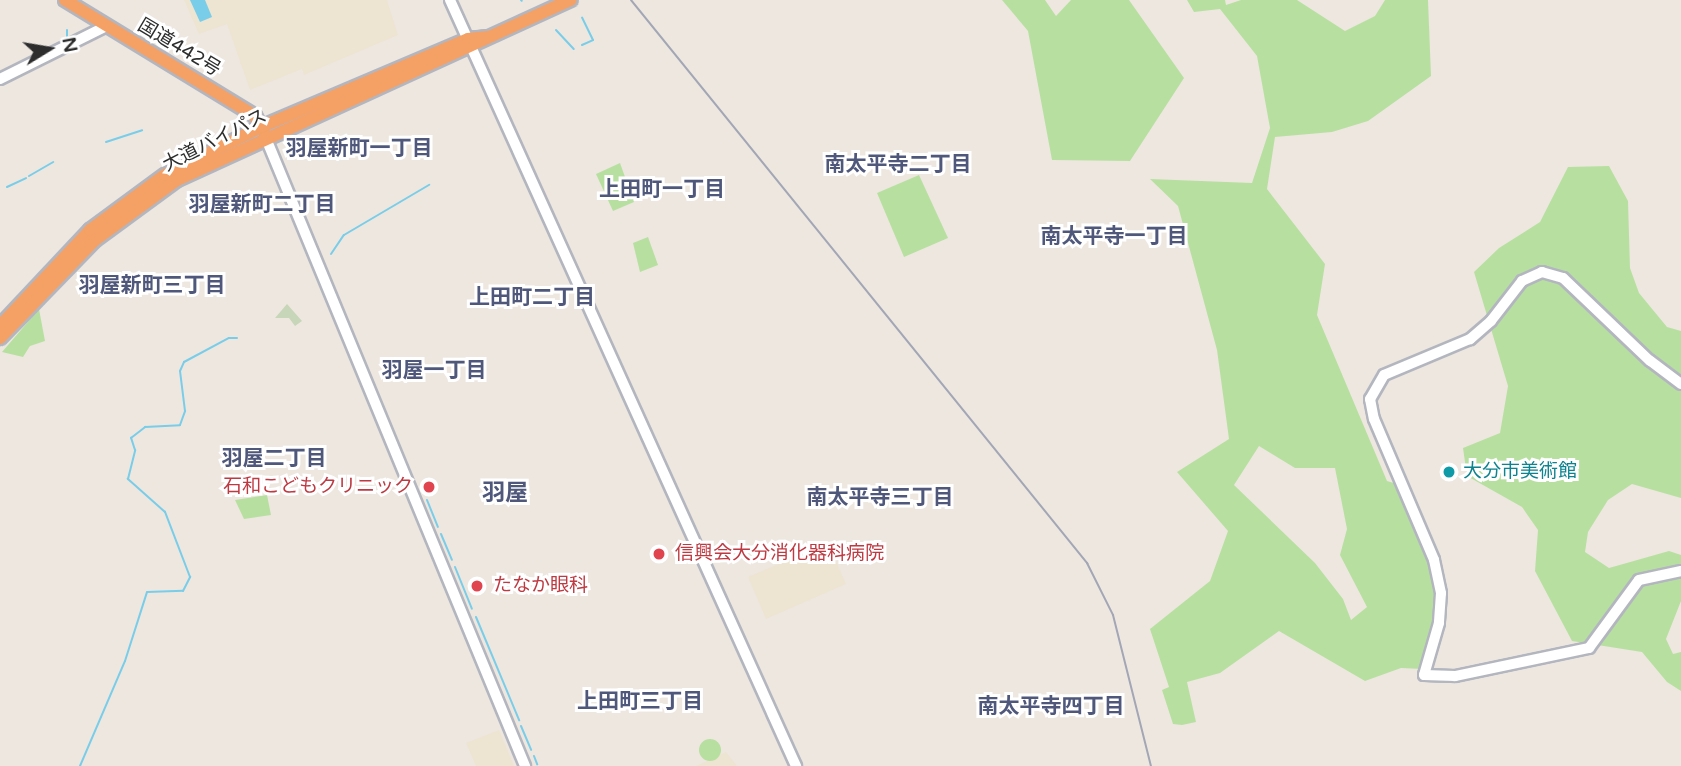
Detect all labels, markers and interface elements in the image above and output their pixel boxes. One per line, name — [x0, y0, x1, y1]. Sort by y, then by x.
north arrow — [14, 14, 84, 84]
street label: 国道442号 — [133, 14, 225, 82]
text: N — [57, 35, 82, 55]
street label: 大道バイパス — [159, 105, 271, 177]
district label: 羽屋新町一丁目 — [286, 136, 432, 162]
district label: 南太平寺二丁目 — [825, 152, 971, 178]
district label: 上田町一丁目 — [599, 177, 725, 203]
district label: 羽屋新町二丁目 — [189, 192, 335, 218]
district label: 南太平寺一丁目 — [1041, 224, 1187, 250]
district label: 羽屋新町三丁目 — [79, 273, 225, 299]
district label: 上田町二丁目 — [469, 285, 595, 311]
district label: 羽屋一丁目 — [382, 358, 486, 384]
district label: 羽屋二丁目 — [222, 446, 326, 472]
place label: 大分市美術館 — [1463, 461, 1577, 483]
marker: 大分市美術館 — [1441, 464, 1457, 480]
place label: 石和こどもクリニック — [223, 476, 413, 498]
marker: 石和こどもクリニック — [419, 477, 439, 497]
district label: 羽屋 — [482, 479, 528, 507]
district label: 南太平寺三丁目 — [807, 485, 953, 511]
place label: 信興会大分消化器科病院 — [675, 543, 884, 565]
marker: 信興会大分消化器科病院 — [649, 544, 669, 564]
place label: たなか眼科 — [493, 575, 588, 597]
marker: たなか眼科 — [467, 576, 487, 596]
district label: 上田町三丁目 — [577, 689, 703, 715]
district label: 南太平寺四丁目 — [978, 694, 1124, 720]

